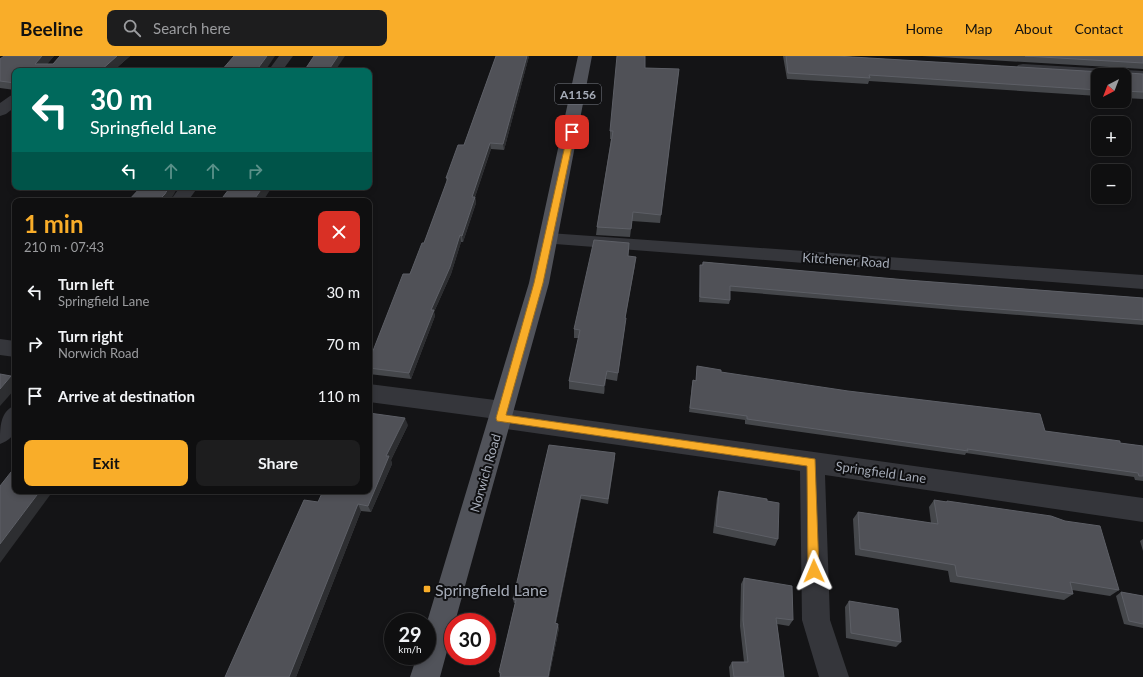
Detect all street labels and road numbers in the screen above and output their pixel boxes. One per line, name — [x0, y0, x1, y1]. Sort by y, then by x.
road number: A1156 — [555, 84, 601, 104]
street label: Kitchener Road — [802, 249, 890, 271]
street label: Norwich Road — [466, 432, 504, 514]
street label: Springfield Lane — [835, 458, 927, 486]

